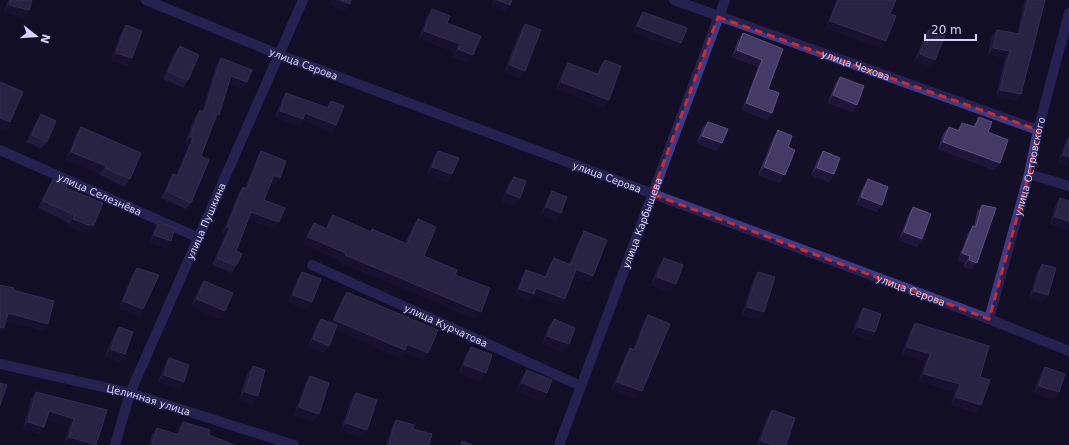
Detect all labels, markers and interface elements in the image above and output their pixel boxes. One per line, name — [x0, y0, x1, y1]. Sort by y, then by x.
north arrow — [16, 16, 56, 56]
scale bar — [925, 16, 976, 42]
text: 20 m — [931, 23, 962, 37]
text: N — [38, 32, 53, 45]
street label: улица Серова — [267, 46, 339, 82]
street label: улица Чехова — [820, 48, 891, 83]
street label: улица Островского — [1013, 116, 1047, 217]
street label: улица Серова — [571, 159, 643, 195]
street label: улица Селезнёва — [56, 171, 143, 218]
street label: улица Карбышева — [620, 176, 664, 270]
street label: улица Пушкина — [184, 181, 228, 261]
street label: улица Серова — [875, 273, 947, 308]
street label: улица Курчатова — [402, 302, 489, 349]
street label: Целинная улица — [106, 383, 192, 418]

